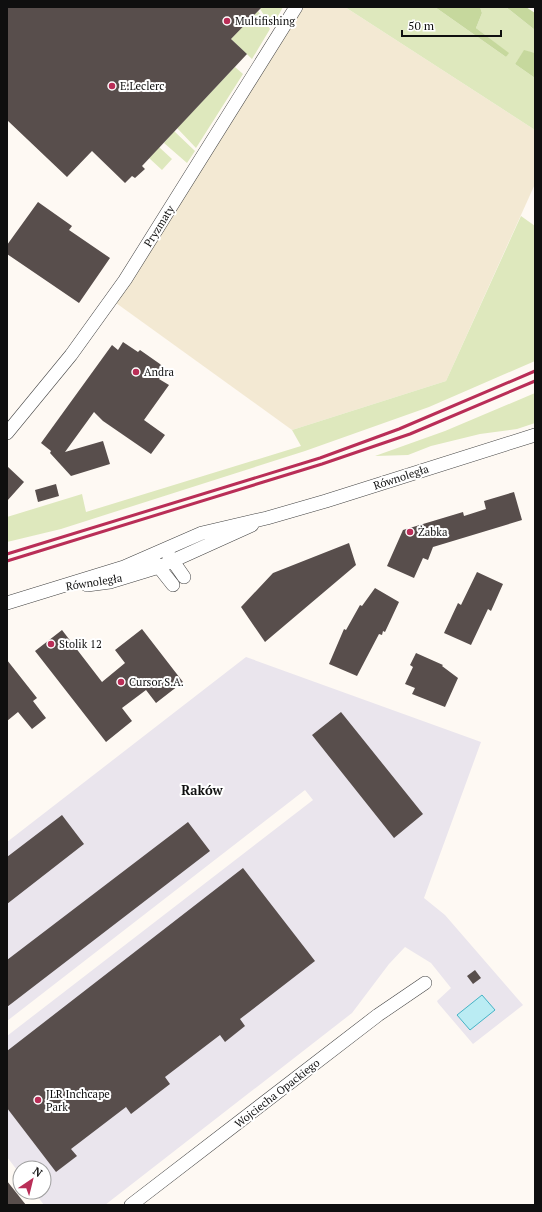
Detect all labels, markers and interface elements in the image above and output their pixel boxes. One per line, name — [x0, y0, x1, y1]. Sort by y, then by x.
scale bar — [402, 12, 501, 38]
place label: Multifishing — [235, 14, 295, 28]
marker: Multifishing — [222, 16, 232, 26]
text: 50 m — [408, 18, 435, 33]
place label: E.Leclerc — [120, 79, 164, 93]
marker: E.Leclerc — [107, 81, 117, 91]
street label: Pryzmaty — [141, 202, 177, 249]
place label: Andra — [144, 365, 174, 379]
marker: Andra — [131, 367, 141, 377]
street label: Równoległa — [372, 461, 431, 492]
place label: Żabka — [418, 525, 448, 539]
marker: Żabka — [405, 527, 415, 537]
street label: Równoległa — [65, 571, 124, 593]
place label: Stolik 12 — [59, 637, 102, 651]
marker: Stolik 12 — [46, 639, 56, 649]
place label: Cursor S.A. — [129, 675, 184, 689]
marker: Cursor S.A. — [116, 677, 126, 687]
district label: Raków — [181, 781, 224, 799]
street label: Wojciecha Opackiego — [232, 1055, 322, 1131]
place label: JLR Inchcape Park — [46, 1087, 110, 1114]
marker: JLR Inchcape Park — [33, 1095, 43, 1105]
north arrow — [12, 1160, 52, 1200]
text: N — [30, 1164, 46, 1180]

